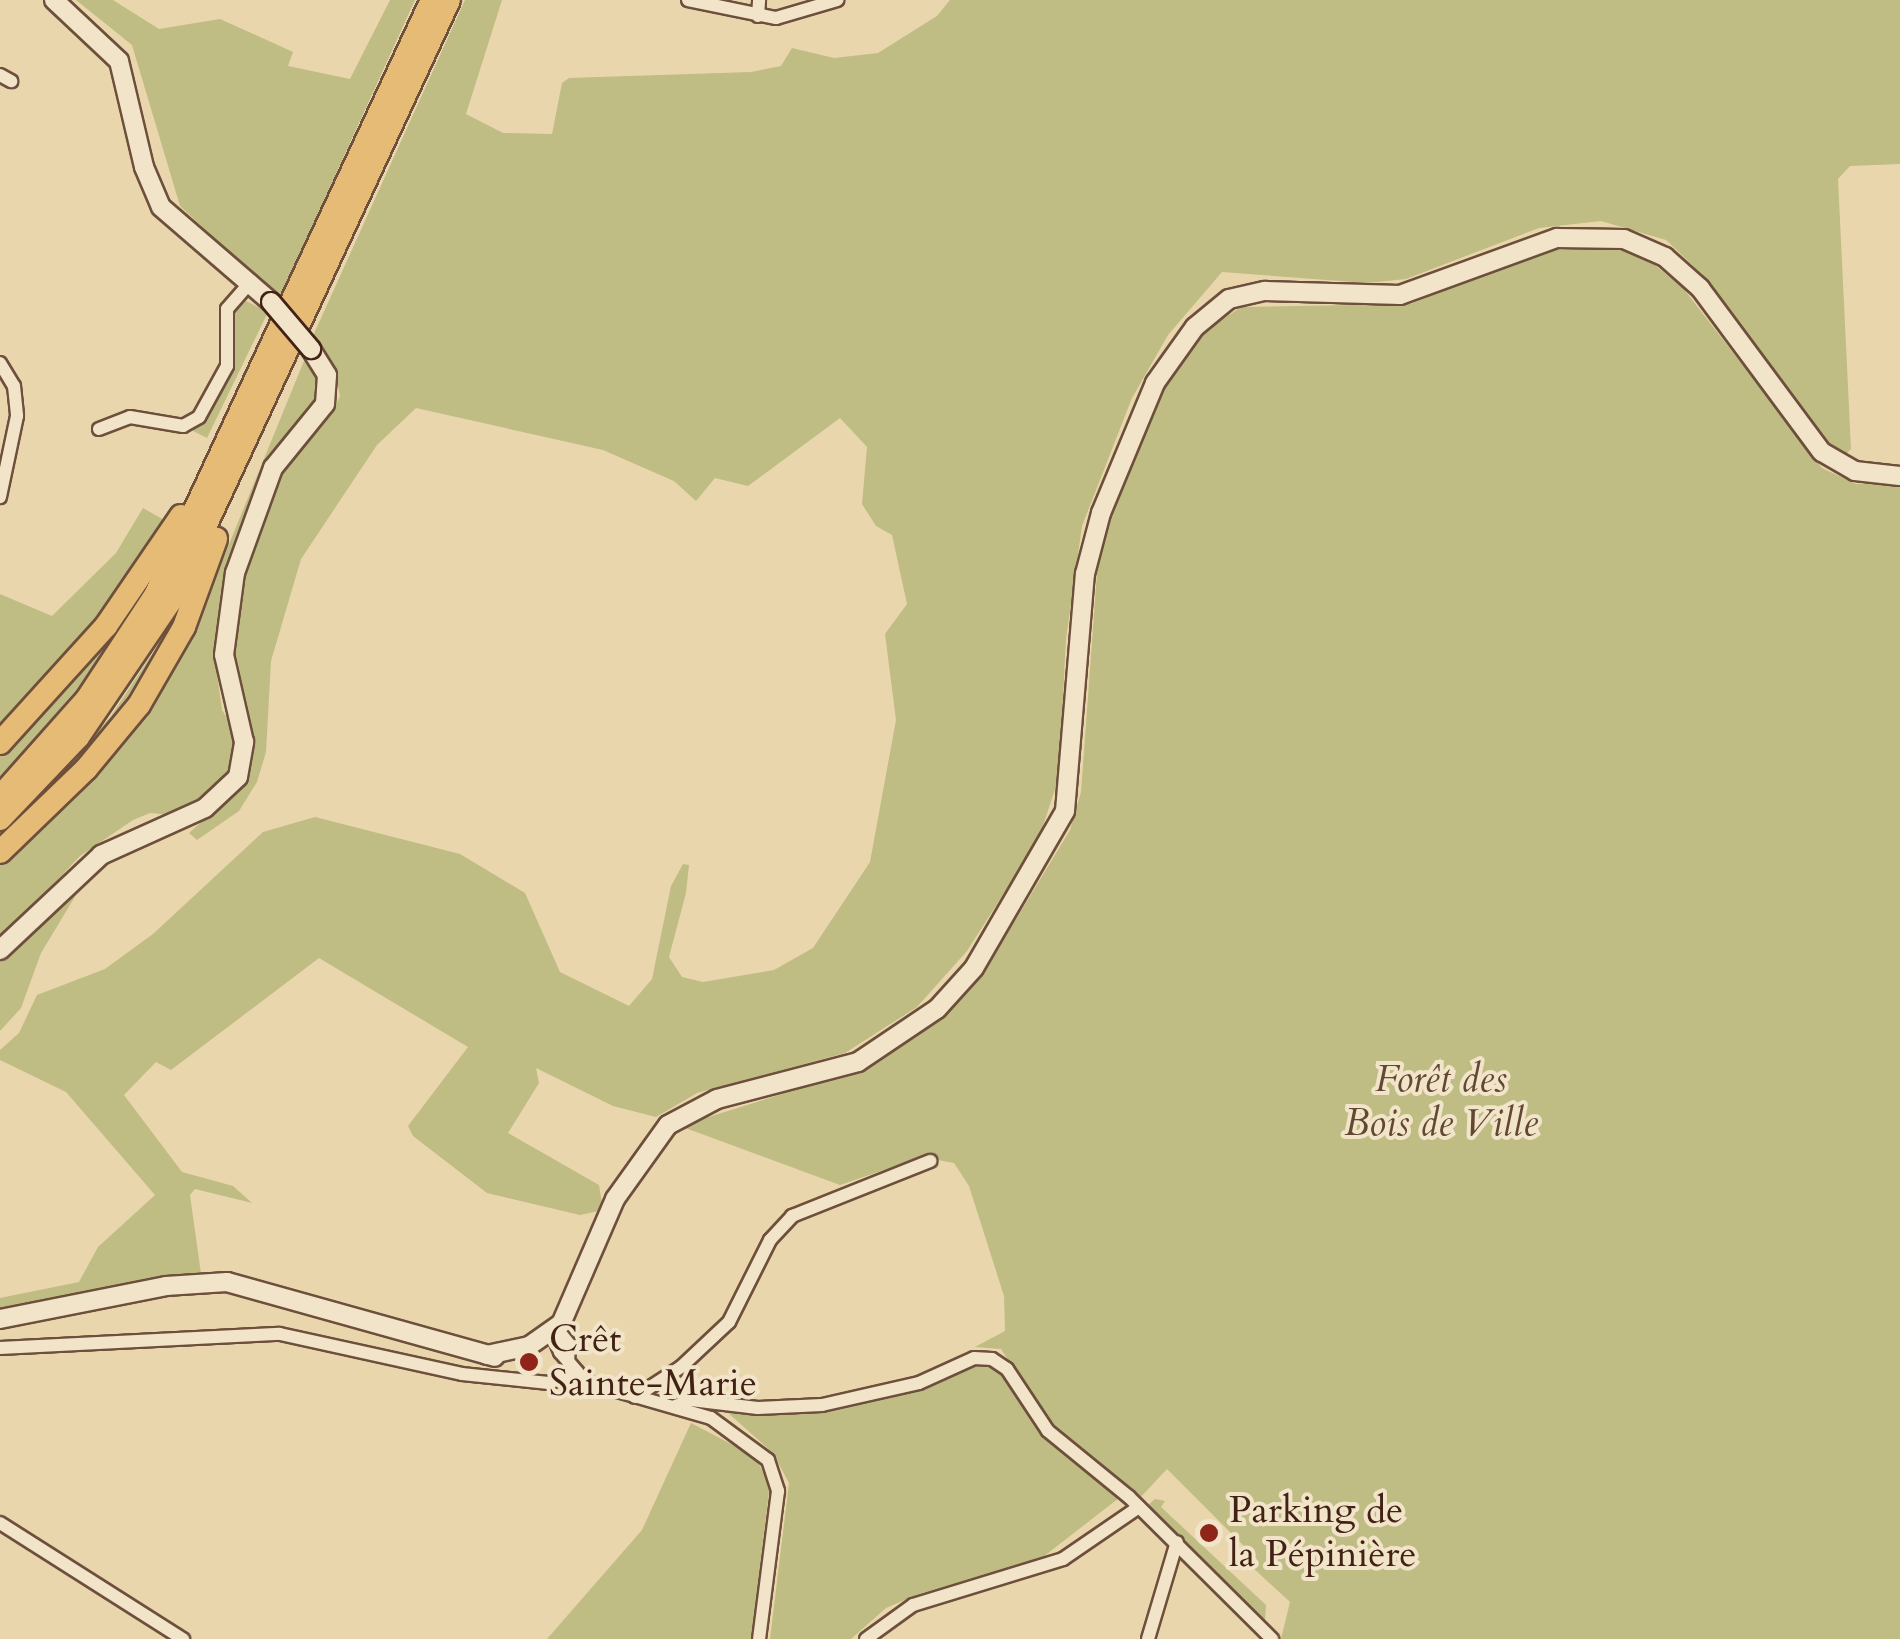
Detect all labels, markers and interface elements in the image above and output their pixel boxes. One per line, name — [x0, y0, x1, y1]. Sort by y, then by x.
park label: Forêt des Bois de Ville — [1344, 1057, 1538, 1146]
place label: Crêt Sainte-Marie — [549, 1317, 757, 1406]
marker: Crêt Sainte-Marie — [518, 1351, 540, 1373]
place label: Parking de la Pépinière — [1229, 1488, 1417, 1578]
marker: Parking de la Pépinière — [1198, 1522, 1220, 1544]

